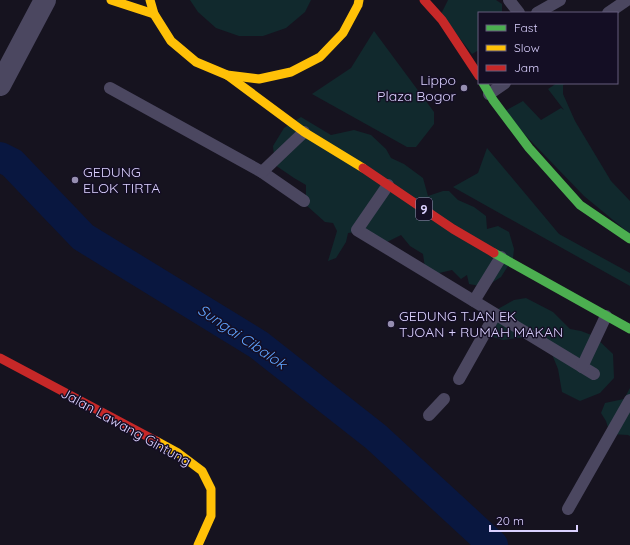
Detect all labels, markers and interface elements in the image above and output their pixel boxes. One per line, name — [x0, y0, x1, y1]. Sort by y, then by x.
legend — [478, 12, 618, 84]
text: Fast — [514, 20, 538, 35]
text: Slow — [514, 40, 540, 55]
text: Jam — [514, 60, 539, 75]
place label: Lippo Plaza Bogor — [377, 71, 457, 105]
marker: Lippo Plaza Bogor — [459, 83, 469, 93]
place label: GEDUNG ELOK TIRTA — [83, 163, 160, 197]
marker: GEDUNG ELOK TIRTA — [70, 175, 80, 185]
road number: 9 — [416, 198, 432, 220]
water label: Sungai Cibalok — [194, 300, 292, 374]
place label: GEDUNG TJAN EK TJOAN + RUMAH MAKAN — [399, 307, 563, 341]
marker: GEDUNG TJAN EK TJOAN + RUMAH MAKAN — [386, 319, 396, 329]
street label: Jalan Lawang Gintung — [58, 384, 194, 470]
scale bar — [490, 507, 577, 533]
text: 20 m — [496, 513, 524, 528]

